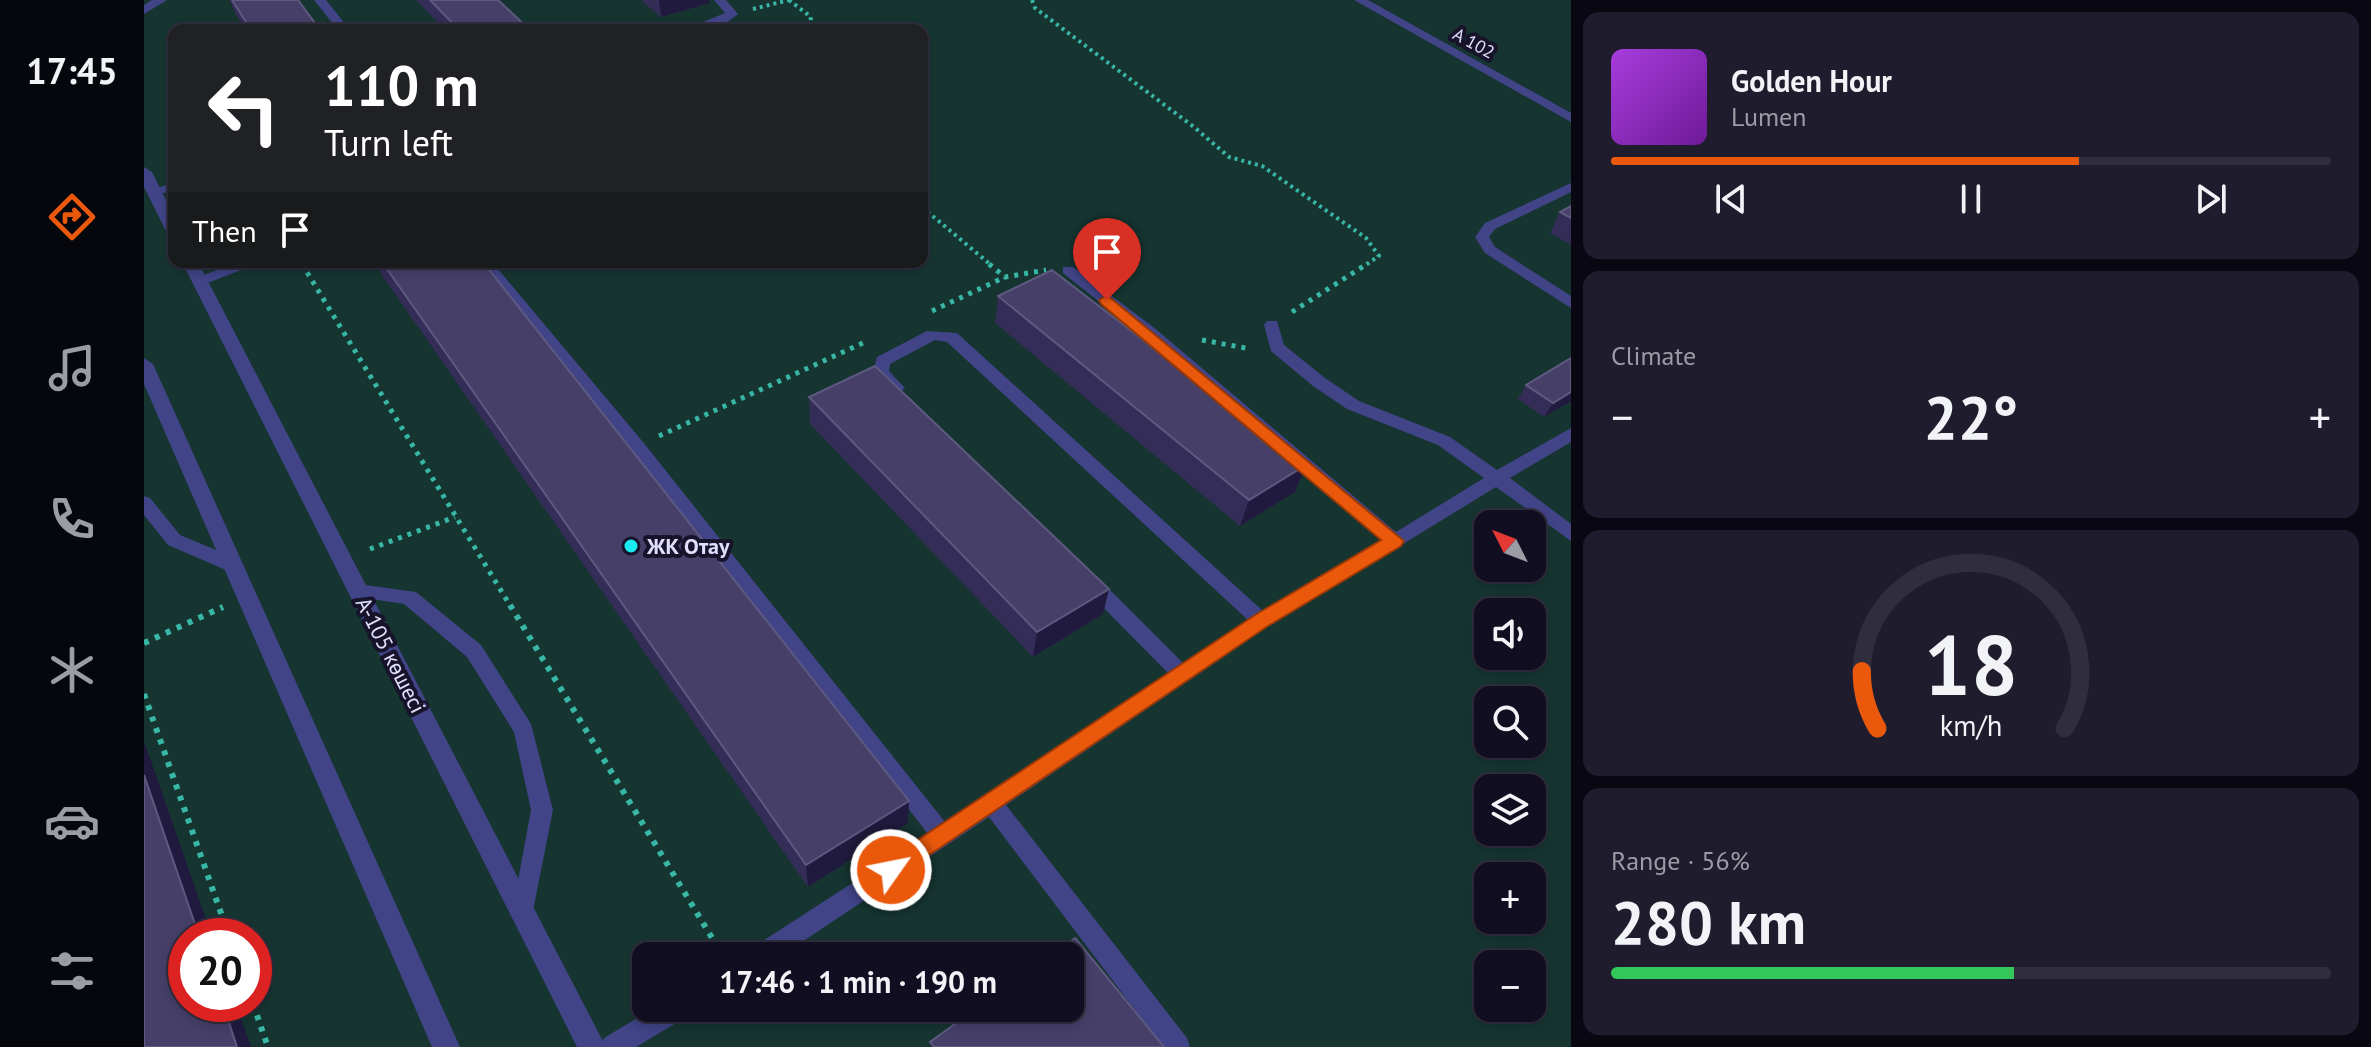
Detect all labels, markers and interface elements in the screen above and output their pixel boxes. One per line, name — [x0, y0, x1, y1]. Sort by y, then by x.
street label: А 102 — [1449, 22, 1499, 64]
text: 17:45 — [26, 47, 118, 94]
text: 110 m — [324, 49, 479, 121]
icon: left — [192, 56, 296, 160]
text: Golden Hour — [1731, 61, 1892, 100]
text: Lumen — [1731, 100, 1806, 133]
text: Turn left — [324, 119, 453, 166]
icon: previous — [1709, 177, 1753, 221]
icon: pause — [1949, 177, 1993, 221]
icon: next — [2189, 177, 2233, 221]
icon: directions — [44, 189, 100, 245]
icon: arrive — [273, 208, 317, 252]
text: Then — [192, 211, 257, 250]
pin — [1073, 218, 1141, 300]
icon: arrive — [1085, 230, 1129, 274]
text: Climate — [1611, 339, 1696, 372]
icon: music — [44, 340, 100, 396]
text: 22° — [1924, 378, 2018, 456]
text: − — [1611, 388, 1633, 445]
text: + — [2309, 388, 2331, 445]
icon: phone — [44, 491, 100, 547]
north arrow — [1474, 510, 1546, 582]
map controls — [1474, 510, 1546, 1022]
place label: ЖК Отау — [646, 532, 730, 560]
marker: ЖК Отау — [622, 537, 640, 555]
street label: А-105 көшесі — [350, 592, 432, 718]
button: sound — [1474, 598, 1546, 670]
text: 18 — [1924, 609, 2018, 717]
icon: climate — [44, 642, 100, 698]
button: search — [1474, 686, 1546, 758]
text: km/h — [1940, 707, 2002, 744]
button: layers — [1474, 774, 1546, 846]
icon: car — [44, 793, 100, 849]
position arrow — [849, 828, 933, 912]
text: Range · 56% — [1611, 844, 1750, 877]
button: + — [1474, 862, 1546, 934]
text: 280 km — [1611, 883, 1806, 961]
speed limit sign: 20 — [168, 918, 272, 1022]
icon: filters — [44, 943, 100, 999]
button: − — [1474, 950, 1546, 1022]
text: 17:46 · 1 min · 190 m — [719, 962, 997, 1001]

